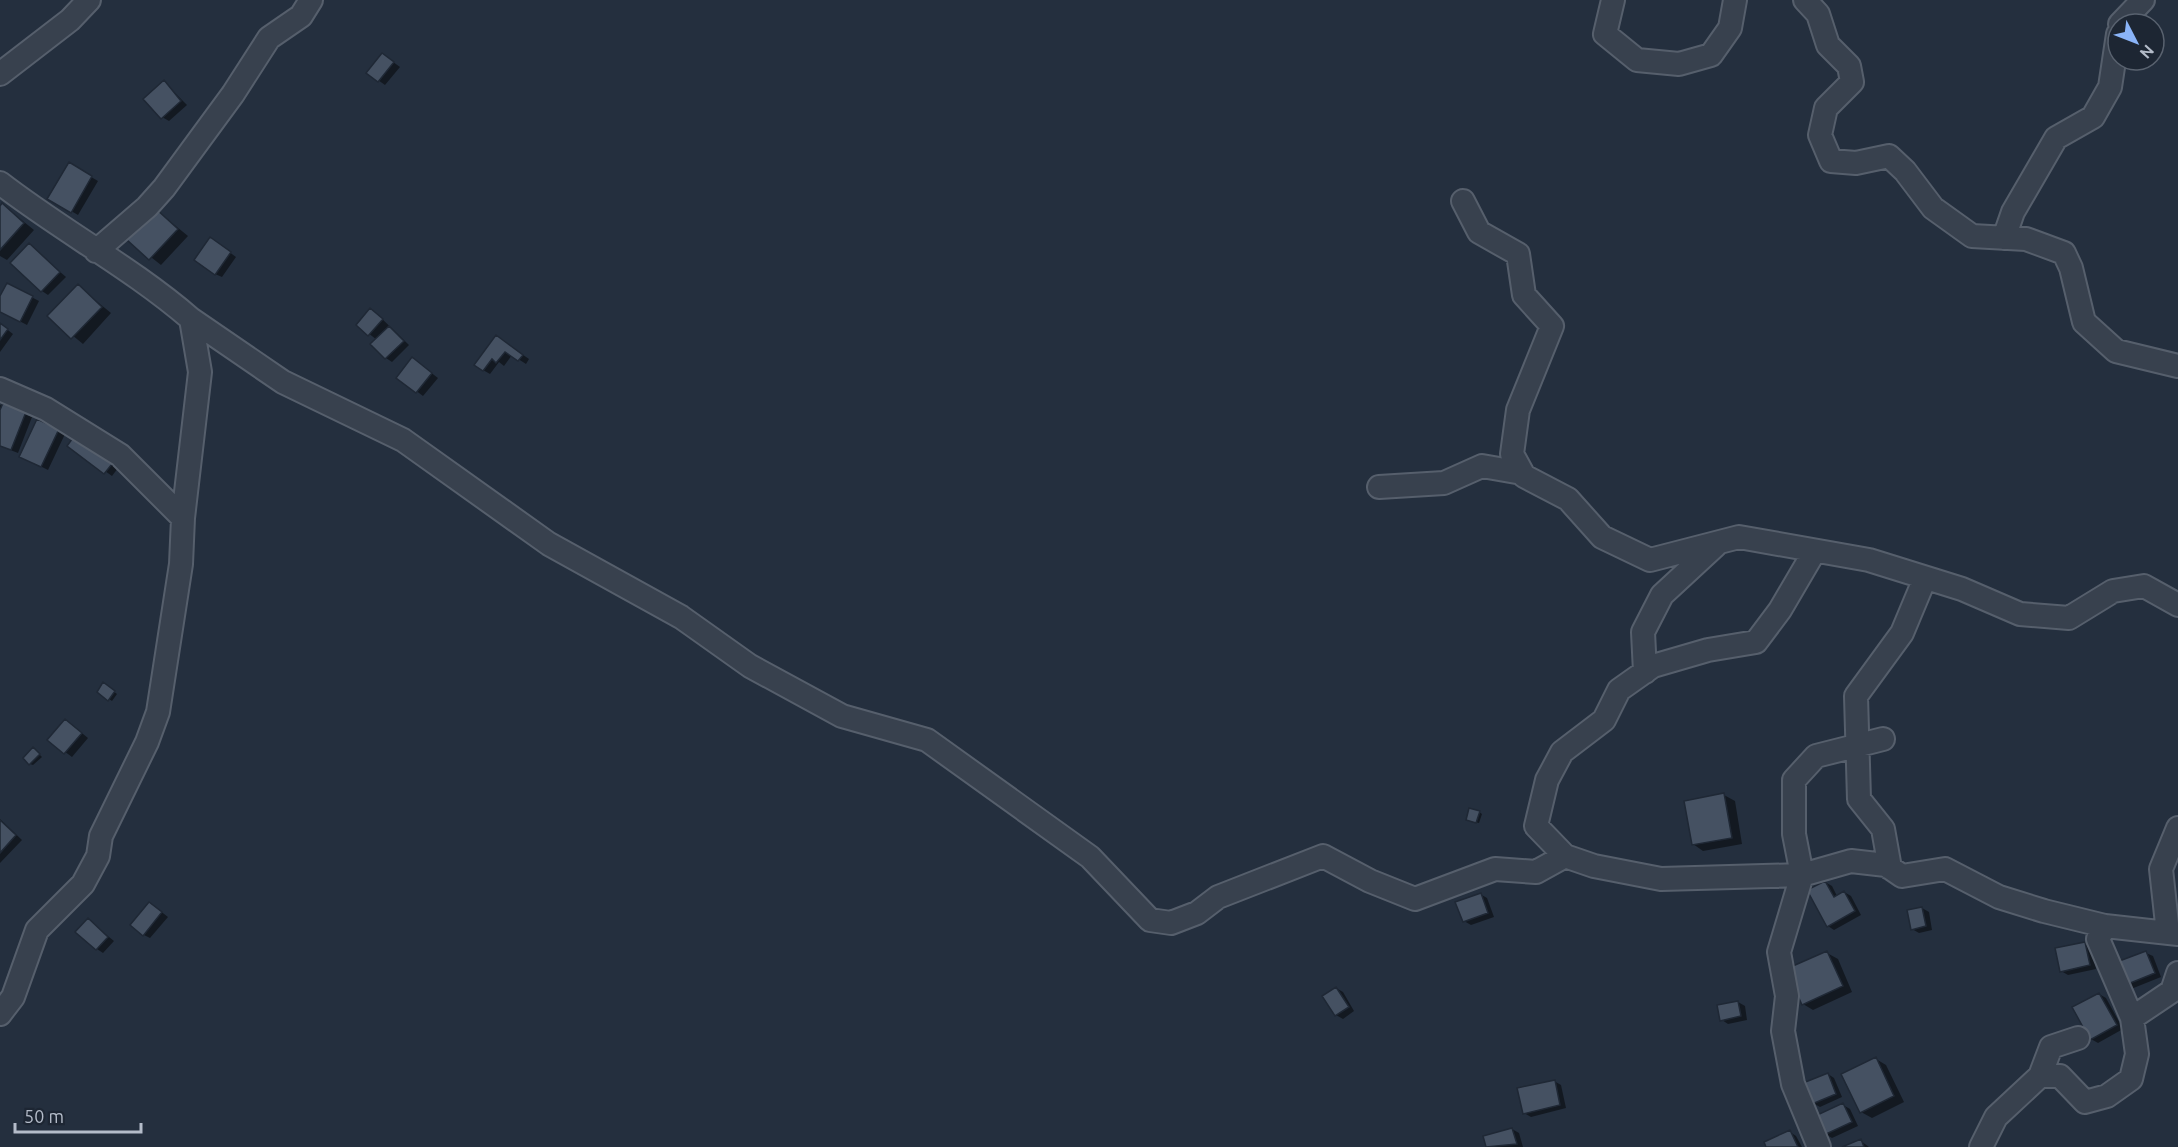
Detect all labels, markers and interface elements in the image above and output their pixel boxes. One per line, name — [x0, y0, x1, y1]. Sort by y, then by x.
north arrow — [2106, 12, 2166, 72]
text: N — [2136, 42, 2158, 62]
scale bar — [15, 1096, 141, 1134]
text: 50 m — [24, 1106, 64, 1126]

